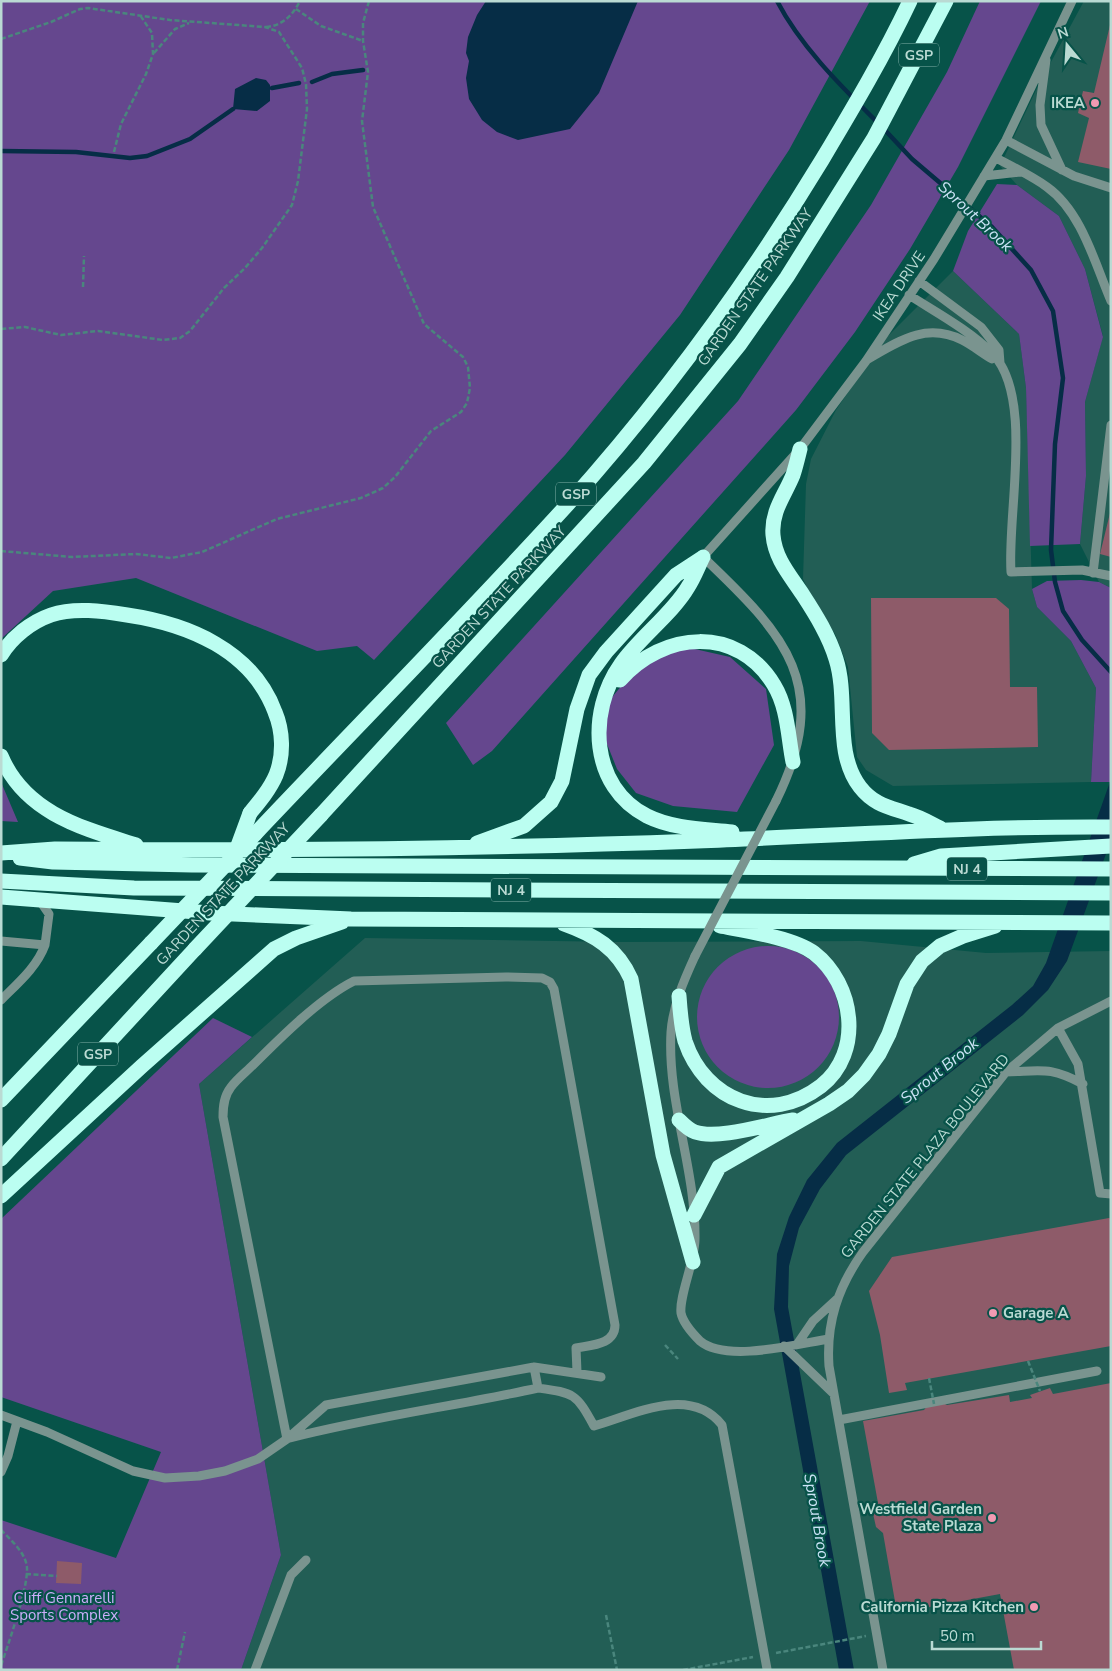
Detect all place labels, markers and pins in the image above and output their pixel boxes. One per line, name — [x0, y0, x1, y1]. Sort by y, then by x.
place label: IKEA — [1051, 93, 1086, 113]
marker: IKEA — [1089, 97, 1101, 109]
place label: Garage A — [1003, 1303, 1069, 1323]
marker: Garage A — [987, 1307, 999, 1319]
place label: Westfield Garden State Plaza — [859, 1499, 982, 1536]
marker: Westfield Garden State Plaza — [986, 1512, 998, 1524]
place label: California Pizza Kitchen — [860, 1597, 1024, 1617]
marker: California Pizza Kitchen — [1028, 1601, 1040, 1613]

